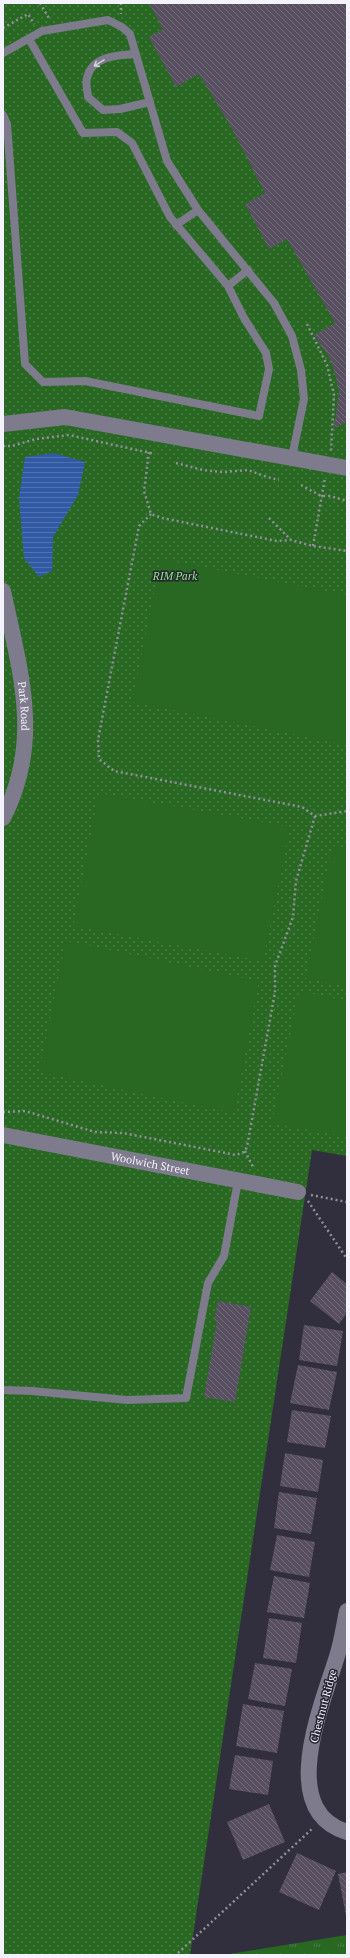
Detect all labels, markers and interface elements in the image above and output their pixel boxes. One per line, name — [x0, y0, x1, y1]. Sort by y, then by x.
one-way arrow — [93, 59, 105, 67]
park label: RIM Park — [152, 569, 198, 583]
street label: Park Road — [15, 681, 32, 731]
street label: Woolwich Street — [110, 1149, 191, 1178]
street label: Chestnut Ridge — [306, 1667, 340, 1744]

